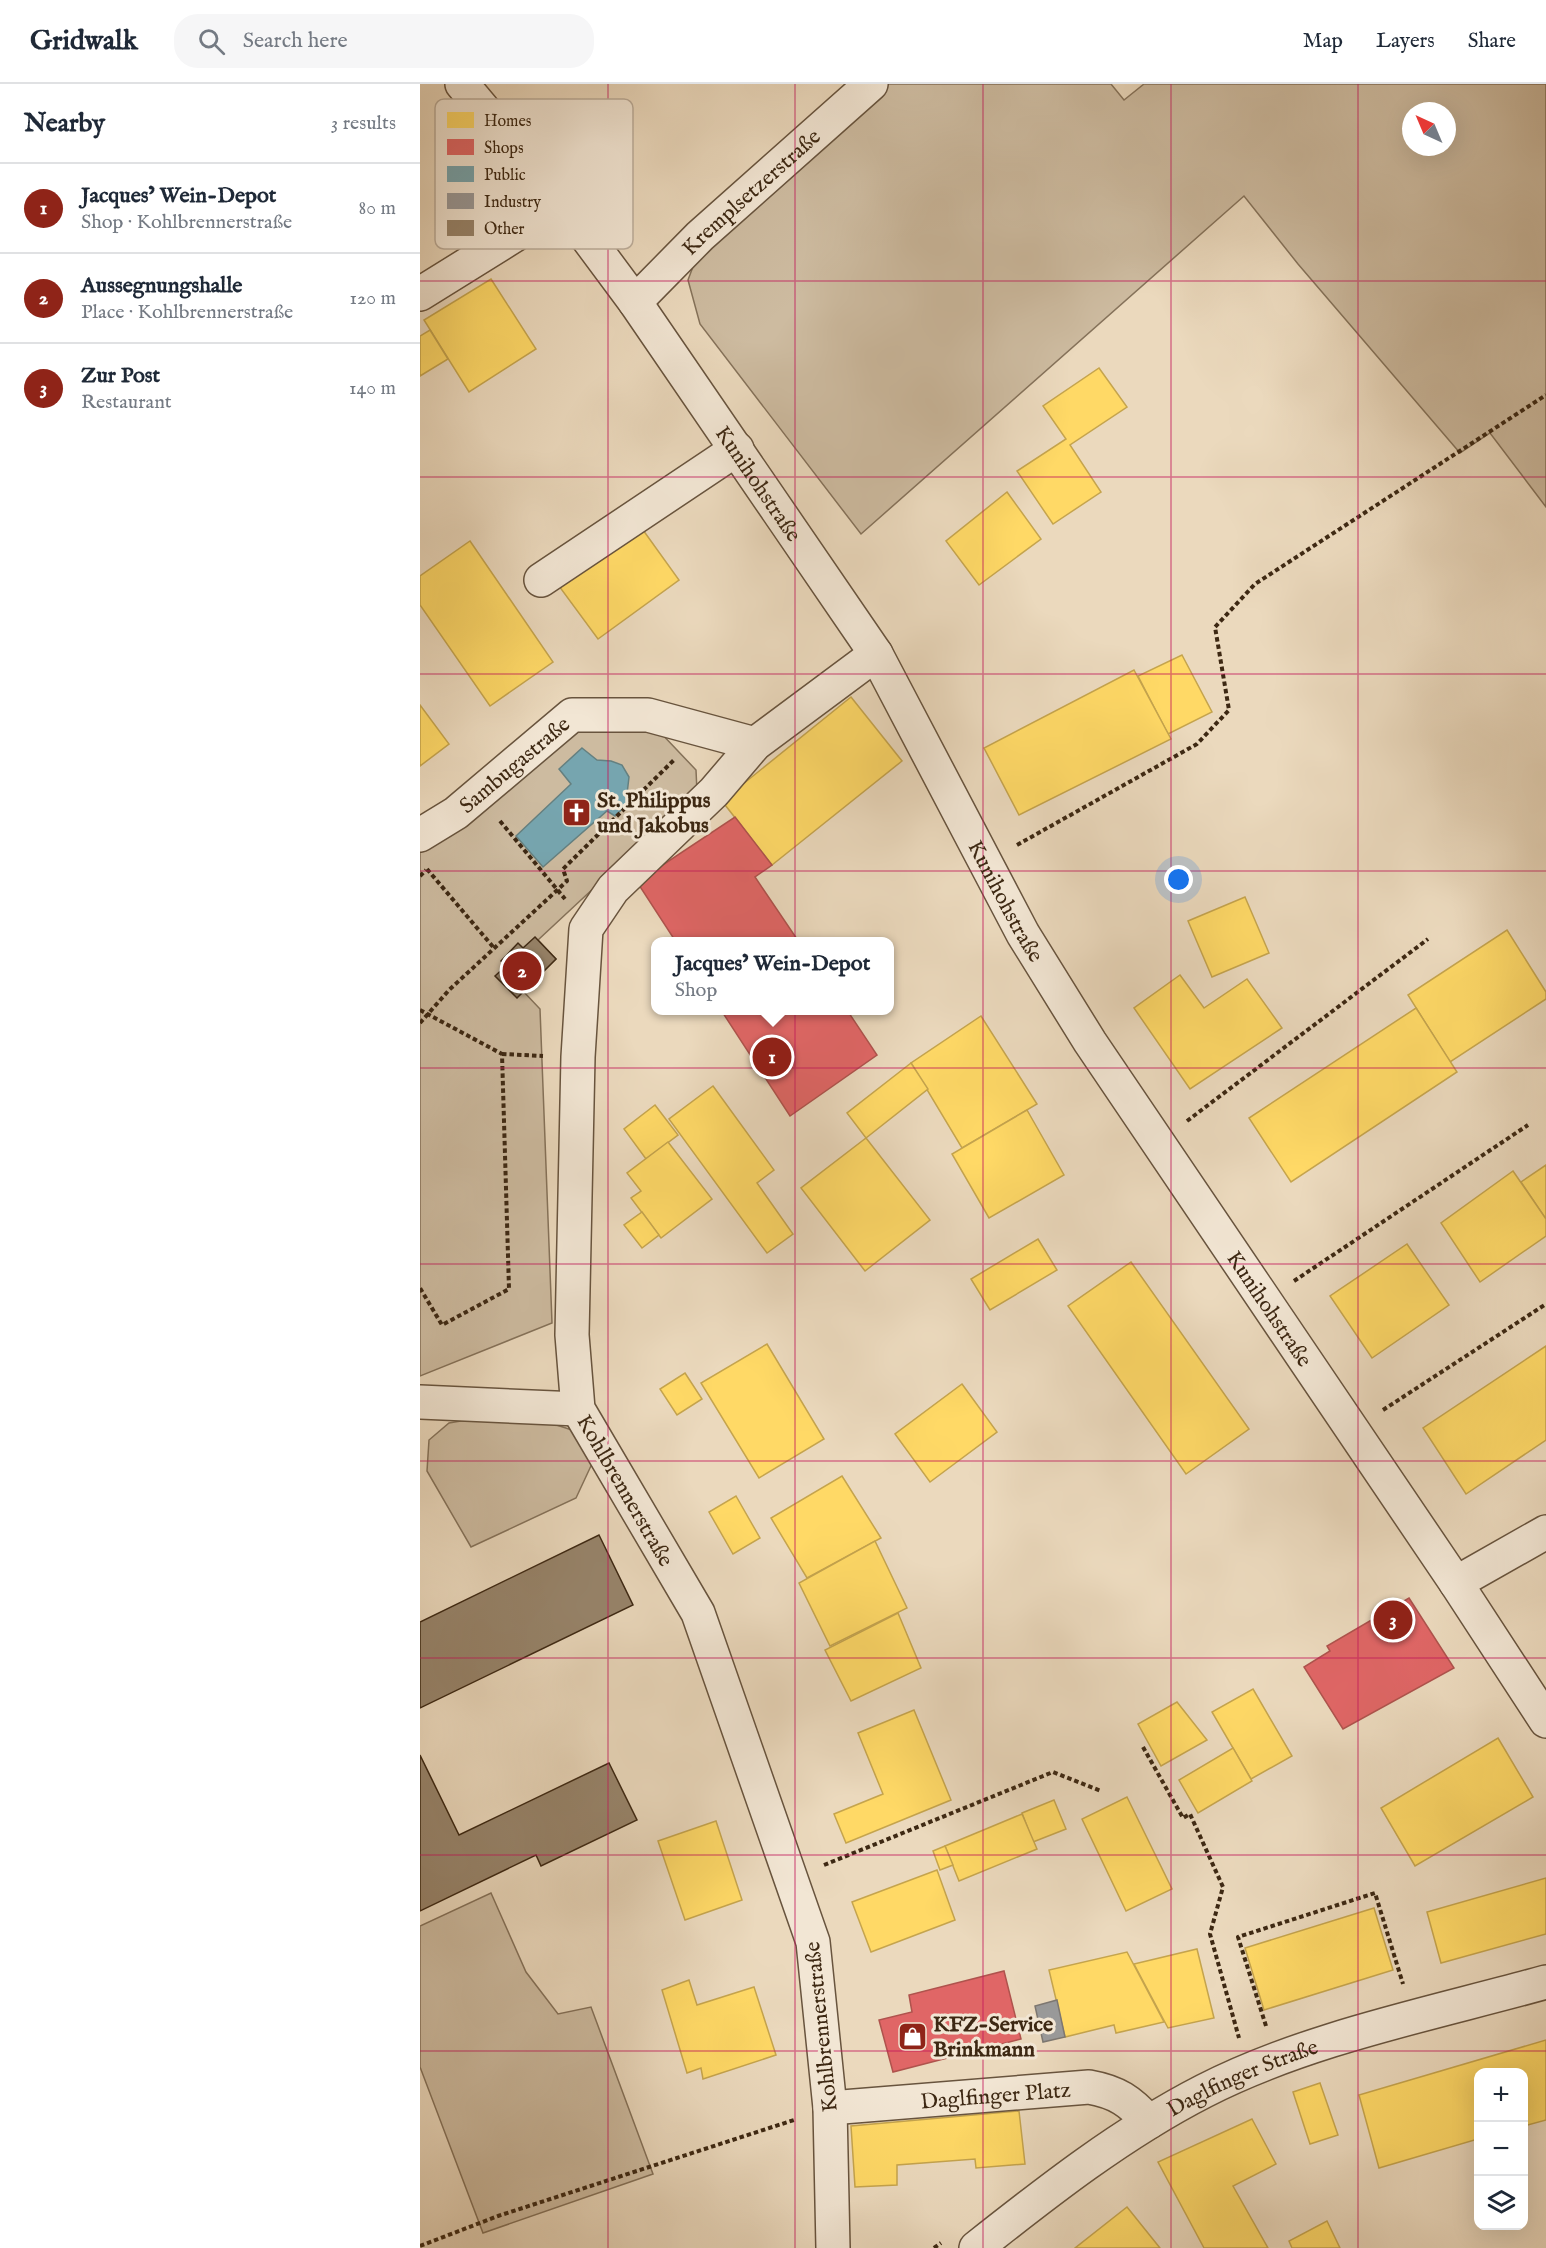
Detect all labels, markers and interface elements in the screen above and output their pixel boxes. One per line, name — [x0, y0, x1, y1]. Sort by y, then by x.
search box — [174, 14, 594, 68]
text: Gridwalk — [30, 24, 138, 59]
icon: search — [195, 25, 228, 58]
text: Search here — [243, 27, 348, 55]
text: Map — [1303, 28, 1343, 55]
text: Layers — [1376, 28, 1435, 55]
text: Share — [1468, 28, 1516, 55]
legend — [435, 99, 633, 249]
north arrow — [1402, 102, 1456, 156]
text: Nearby — [24, 107, 105, 140]
text: 3 results — [331, 111, 396, 136]
text: Homes — [484, 112, 532, 132]
street label: Kremplsetzerstraße — [677, 123, 827, 262]
text: Shops — [484, 139, 524, 159]
text: Public — [484, 166, 526, 186]
text: Jacques’ Wein-Depot — [81, 182, 276, 210]
text: Industry — [484, 193, 541, 213]
text: 1 — [40, 196, 47, 221]
text: 80 m — [359, 196, 396, 221]
text: Shop · Kohlbrennerstraße — [81, 210, 292, 235]
text: Other — [484, 220, 525, 240]
text: Aussegnungshalle — [81, 272, 242, 300]
text: 2 — [39, 286, 48, 311]
text: 120 m — [350, 286, 396, 311]
text: Place · Kohlbrennerstraße — [81, 300, 293, 325]
text: Zur Post — [81, 362, 160, 390]
text: 3 — [40, 376, 47, 401]
text: 140 m — [349, 376, 396, 401]
text: Restaurant — [81, 390, 172, 415]
street label: Kunihohstraße — [708, 421, 807, 548]
street label: Sambugastraße — [454, 711, 576, 820]
place label: St. Philippus und Jakobus — [597, 787, 711, 840]
church icon: St. Philippus und Jakobus — [560, 796, 592, 828]
street label: Kunihohstraße — [960, 836, 1049, 968]
your location — [1164, 865, 1193, 894]
popup — [651, 937, 894, 1015]
pin: 2 — [502, 948, 542, 994]
text: Jacques’ Wein-Depot — [675, 950, 870, 978]
text: Shop — [675, 978, 717, 1003]
pin: 1 — [752, 1034, 792, 1080]
street label: Kunihohstraße — [1219, 1246, 1318, 1373]
street label: Kohlbrennerstraße — [569, 1410, 679, 1572]
pin: 3 — [1374, 1598, 1412, 1642]
street label: Kohlbrennerstraße — [799, 1940, 845, 2113]
place label: KFZ-Service Brinkmann — [933, 2011, 1053, 2064]
shop icon: KFZ-Service Brinkmann — [896, 2020, 928, 2052]
street label: Daglfinger Straße — [1162, 2034, 1322, 2124]
map controls — [1474, 2068, 1528, 2230]
button: + — [1474, 2068, 1528, 2122]
street label: Daglfinger Platz — [919, 2077, 1072, 2117]
button: − — [1474, 2122, 1528, 2176]
button: layers — [1474, 2176, 1528, 2230]

